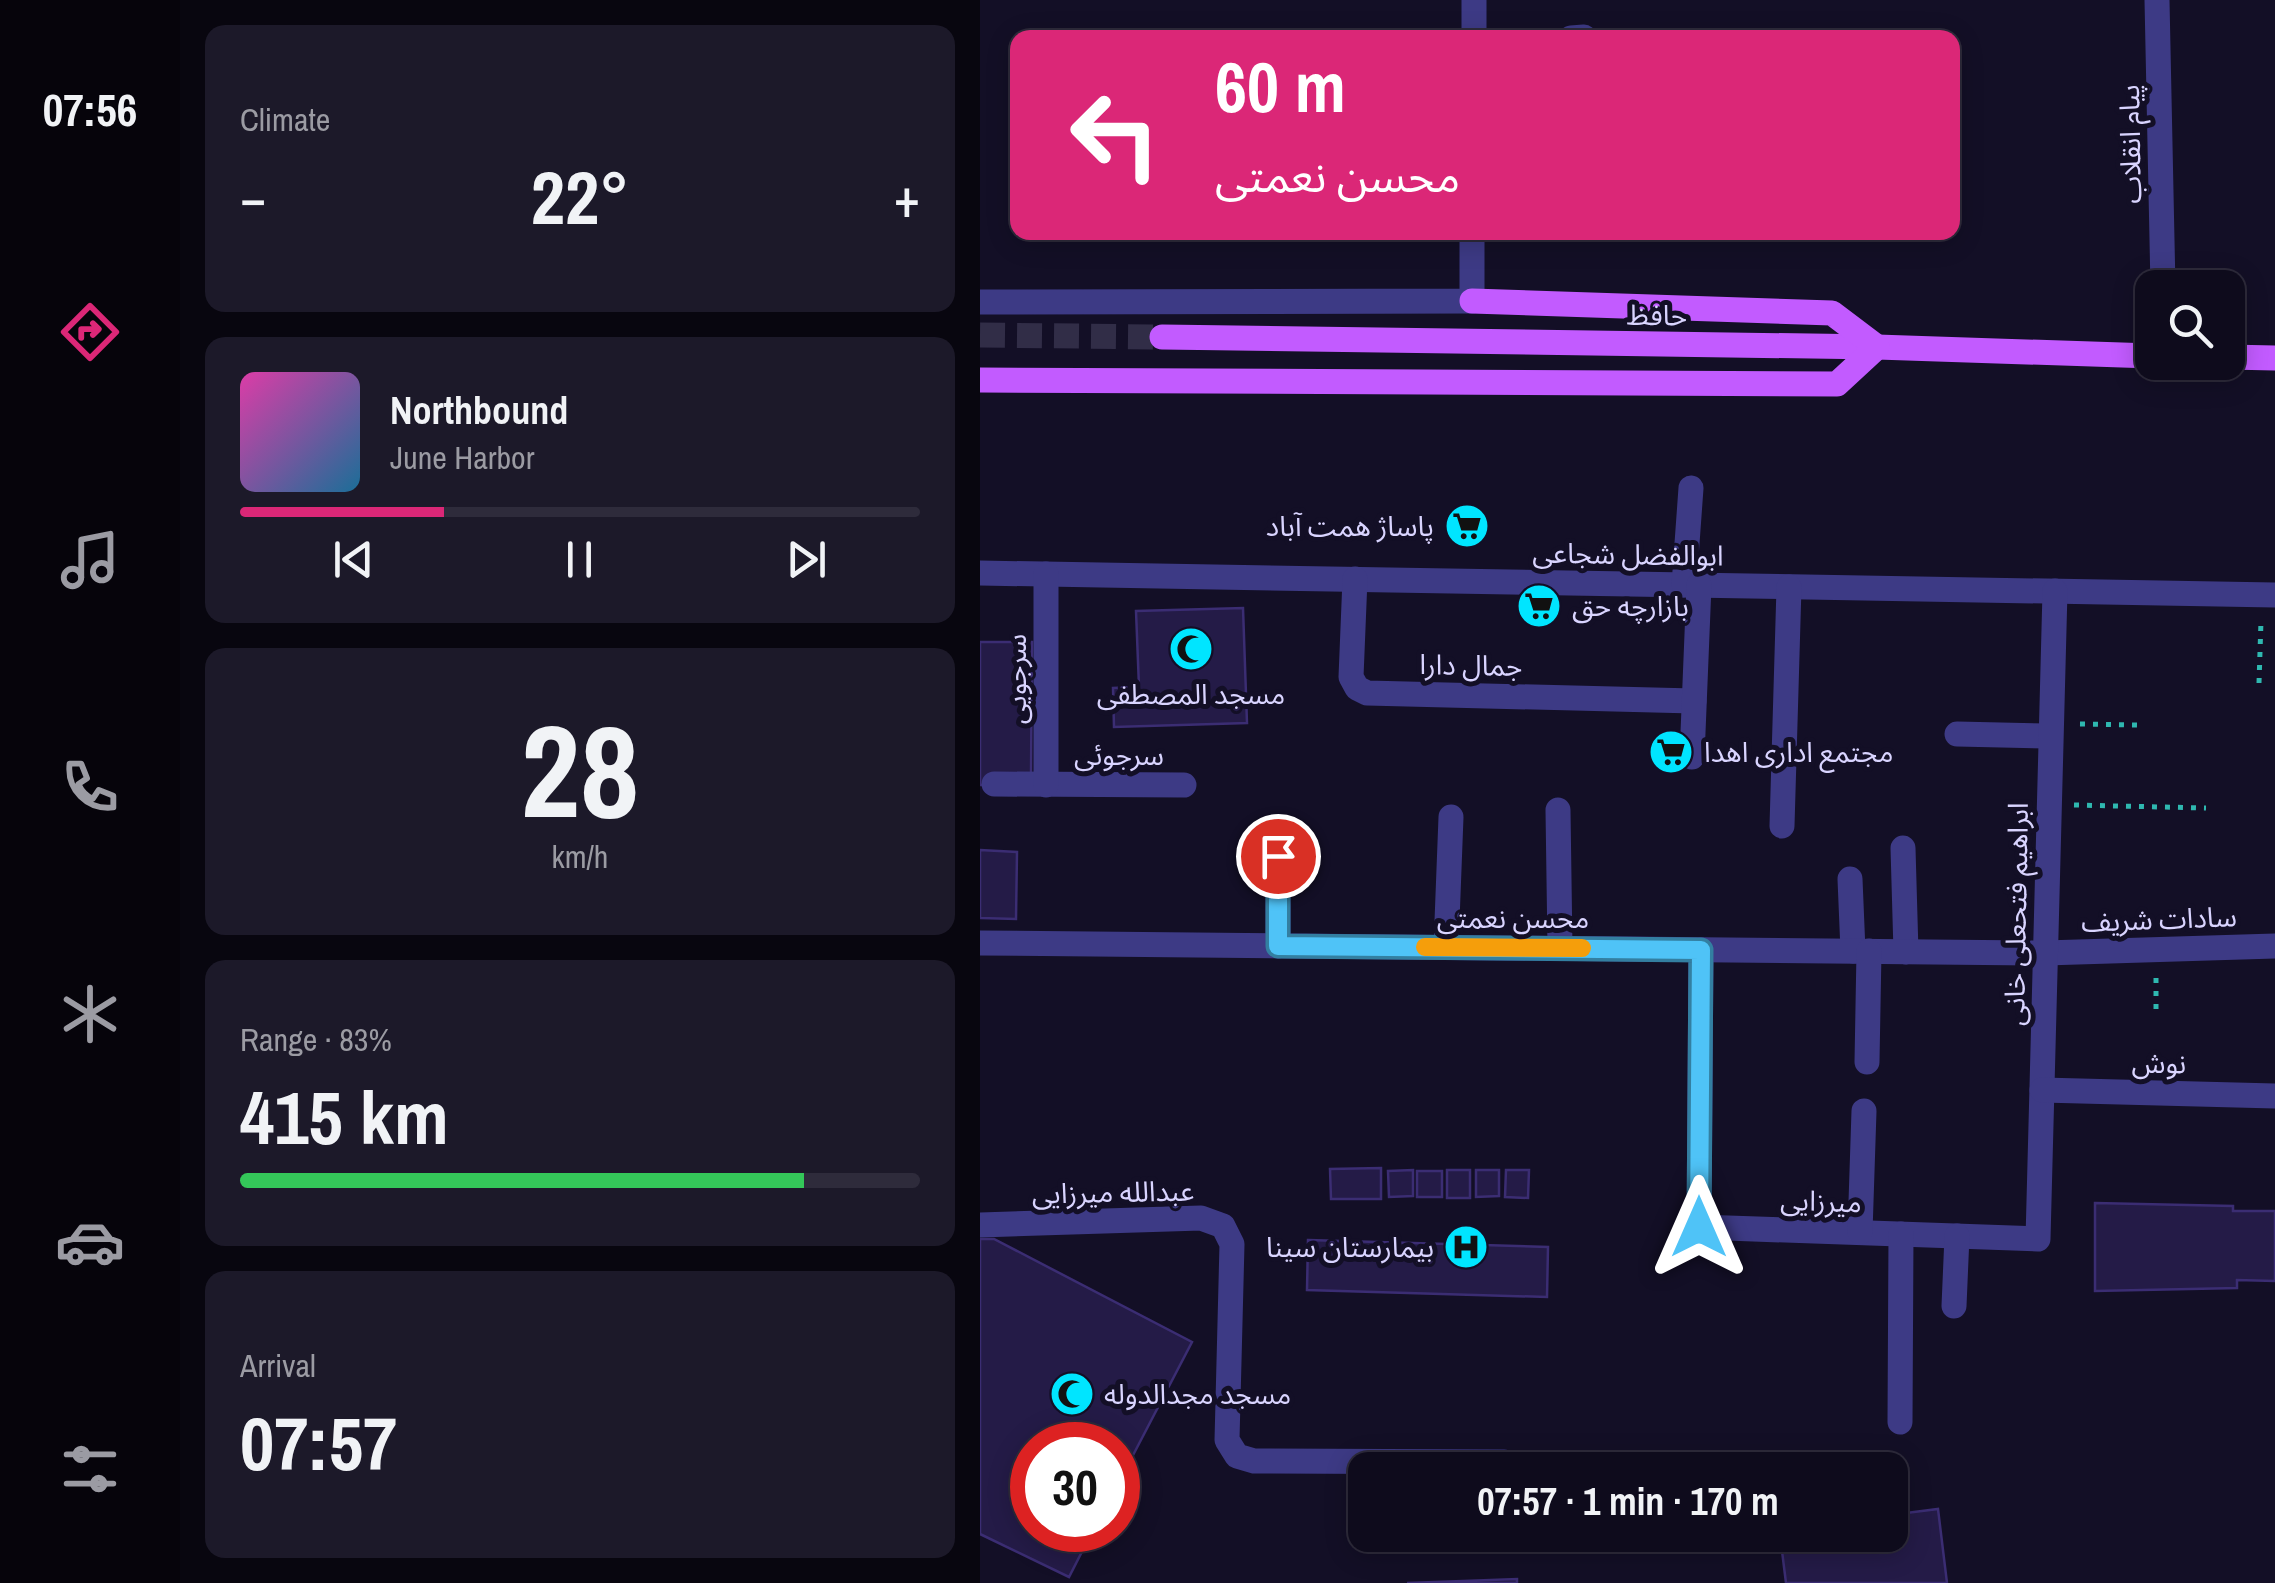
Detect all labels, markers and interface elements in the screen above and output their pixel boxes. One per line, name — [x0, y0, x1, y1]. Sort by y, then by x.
text: 60 m — [1215, 40, 1346, 134]
icon: left — [1050, 70, 1180, 200]
text: 07:56 — [43, 79, 137, 140]
street label: پیام انقلاب — [2110, 84, 2152, 204]
text: Climate — [240, 98, 330, 141]
text: محسن نعمتی — [1215, 145, 1460, 206]
text: 22° — [531, 146, 629, 247]
text: − — [240, 160, 266, 234]
text: + — [894, 160, 920, 234]
map controls — [2135, 270, 2245, 380]
button: search — [2135, 270, 2245, 380]
street label: حافظ — [1626, 295, 1688, 335]
icon: directions — [55, 297, 125, 367]
text: Northbound — [390, 385, 568, 436]
text: June Harbor — [390, 436, 534, 479]
supermarket icon: پاساژ همت آباد — [1444, 503, 1490, 549]
place label: پاساژ همت آباد — [1266, 507, 1434, 545]
icon: music — [55, 525, 125, 595]
icon: previous — [326, 532, 381, 587]
icon: pause — [552, 532, 607, 587]
icon: next — [779, 532, 834, 587]
street label: ابوالفضل شجاعی — [1532, 533, 1724, 575]
supermarket icon: بازارچه حق — [1516, 583, 1562, 629]
place label: بازارچه حق — [1572, 587, 1689, 625]
mosque icon: مسجد المصطفی — [1168, 626, 1214, 672]
street label: سرجویی — [997, 634, 1035, 724]
street label: جمال دارا — [1419, 645, 1523, 685]
place label: مسجد المصطفی — [1097, 675, 1285, 713]
text: 28 — [521, 682, 639, 858]
supermarket icon: مجتمع اداری اهدا — [1648, 729, 1694, 775]
place label: مجتمع اداری اهدا — [1704, 733, 1893, 773]
street label: سرجوئی — [1074, 736, 1164, 774]
icon: phone — [55, 752, 125, 822]
street label: ابراهیم فتحعلی خانی — [1995, 802, 2040, 1026]
pin — [1236, 814, 1321, 899]
icon: arrive — [1251, 829, 1306, 884]
text: km/h — [552, 835, 608, 878]
street label: سادات شریف — [2081, 897, 2237, 941]
street label: محسن نعمتی — [1437, 899, 1589, 937]
icon: climate — [55, 979, 125, 1049]
text: Range · 83% — [240, 1018, 392, 1061]
street label: نوش — [2131, 1044, 2187, 1082]
text: 415 km — [240, 1066, 449, 1167]
street label: عبدالله میرزایی — [1031, 1172, 1195, 1212]
position arrow — [1647, 1175, 1751, 1279]
street label: میرزایی — [1780, 1181, 1862, 1221]
icon: car — [55, 1207, 125, 1277]
hospital icon: بیمارستان سینا — [1443, 1224, 1489, 1270]
place label: بیمارستان سینا — [1266, 1228, 1434, 1266]
text: Arrival — [240, 1344, 316, 1387]
mosque icon: مسجد مجدالدوله — [1049, 1371, 1095, 1417]
place label: مسجد مجدالدوله — [1104, 1375, 1291, 1413]
text: 07:57 — [240, 1392, 397, 1493]
speed limit sign: 30 — [1010, 1422, 1140, 1552]
icon: filters — [55, 1434, 125, 1504]
text: 07:57 · 1 min · 170 m — [1477, 1476, 1779, 1527]

